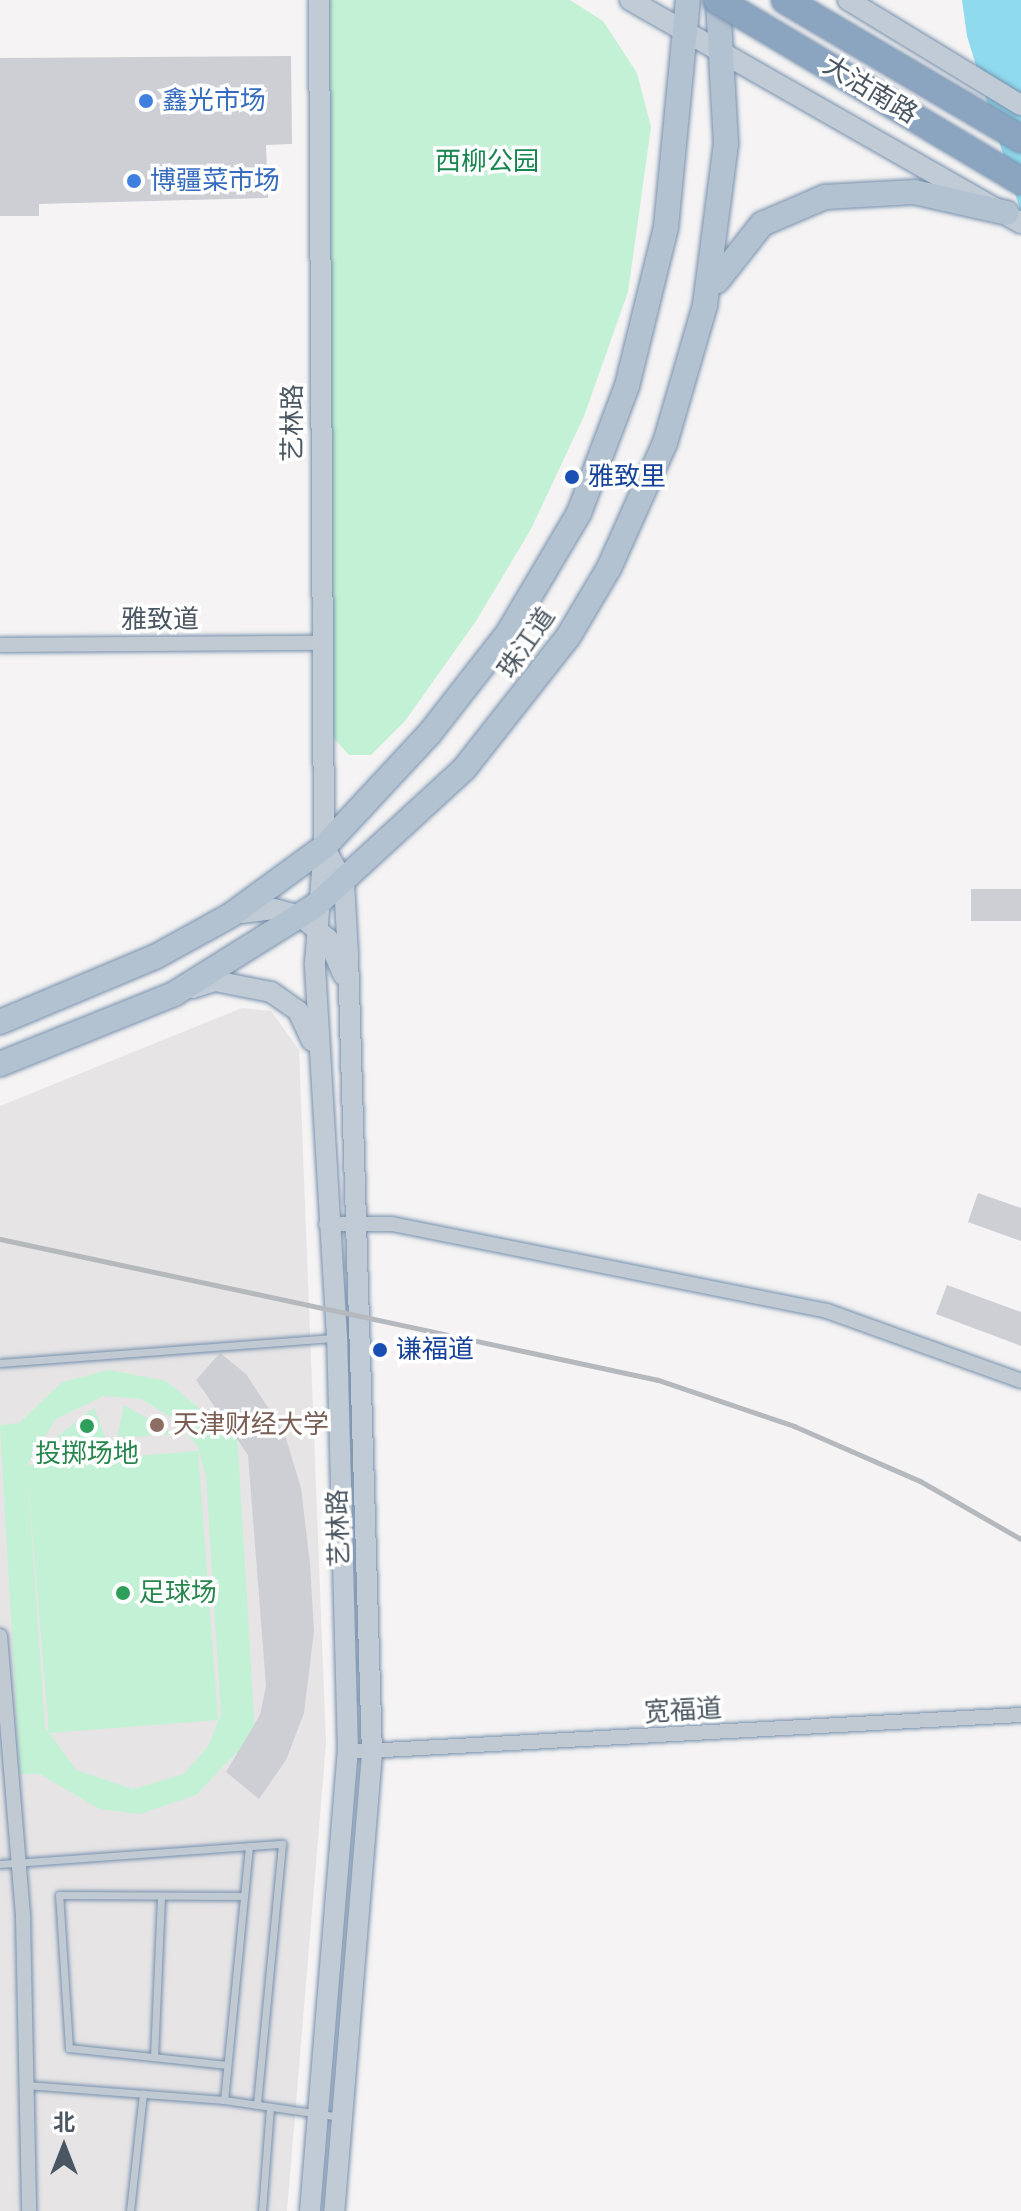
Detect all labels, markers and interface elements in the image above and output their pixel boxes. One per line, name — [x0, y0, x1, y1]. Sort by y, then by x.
street label: 大沽南路 — [817, 50, 923, 130]
place label: 鑫光市场 — [162, 85, 266, 117]
marker: 鑫光市场 — [137, 92, 155, 110]
park label: 西柳公园 — [435, 146, 539, 178]
place label: 博疆菜市场 — [150, 165, 280, 197]
marker: 博疆菜市场 — [125, 172, 143, 190]
street label: 艺林路 — [277, 384, 309, 462]
place label: 雅致里 — [588, 461, 666, 493]
marker: 雅致里 — [563, 468, 581, 486]
street label: 珠江道 — [492, 602, 562, 684]
street label: 雅致道 — [121, 604, 199, 636]
place label: 谦福道 — [396, 1334, 474, 1366]
marker: 谦福道 — [371, 1341, 389, 1359]
place label: 天津财经大学 — [173, 1409, 329, 1441]
marker: 天津财经大学 — [148, 1416, 166, 1434]
marker: 投掷场地 — [78, 1417, 96, 1435]
place label: 投掷场地 — [35, 1438, 139, 1470]
street label: 艺林路 — [322, 1488, 356, 1568]
place label: 足球场 — [139, 1577, 217, 1609]
marker: 足球场 — [114, 1584, 132, 1602]
street label: 宽福道 — [643, 1693, 723, 1729]
north arrow — [24, 2107, 104, 2187]
text: 北 — [53, 2110, 75, 2135]

